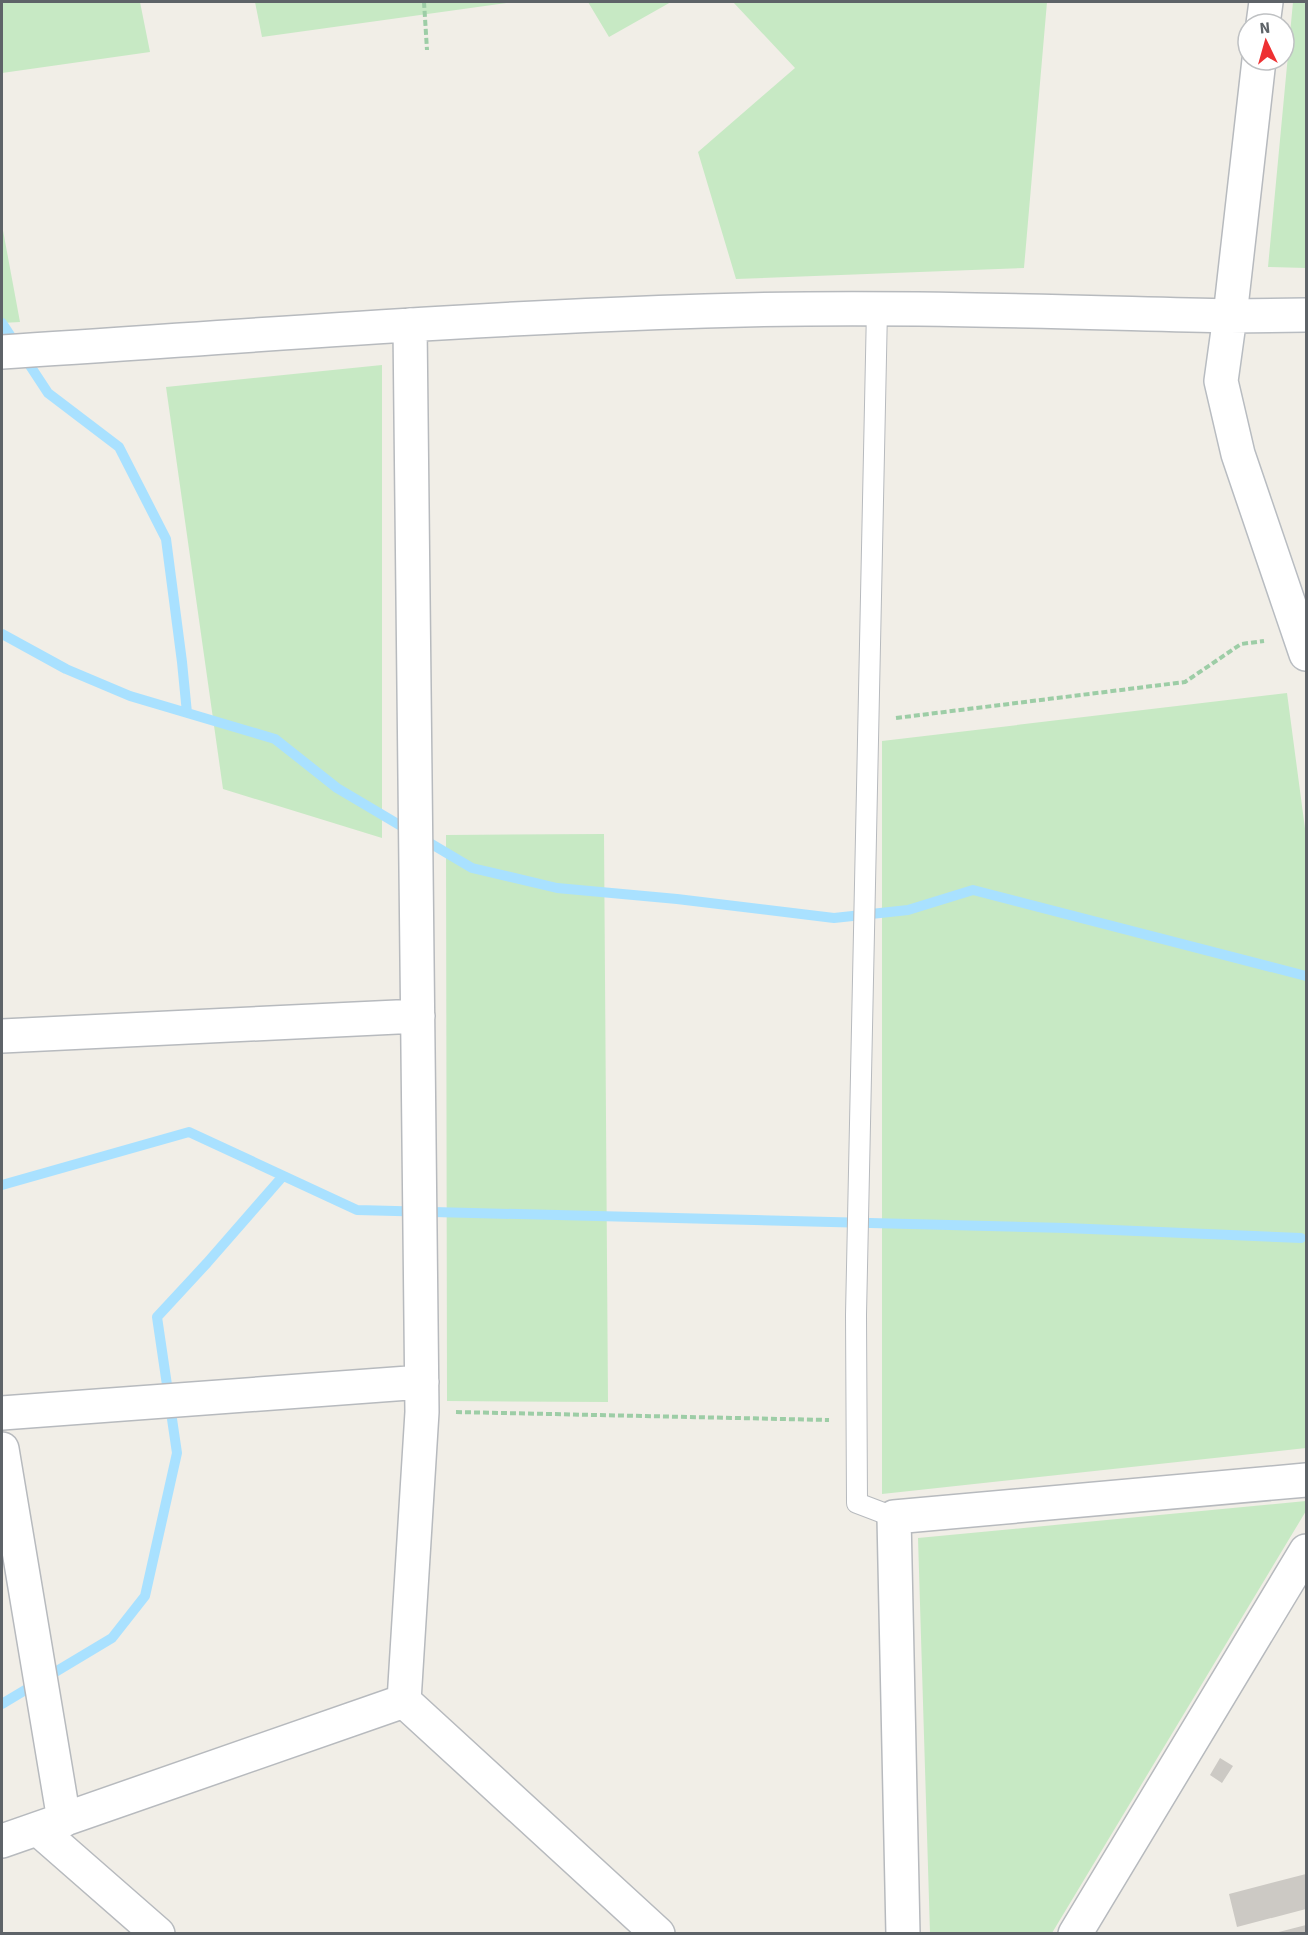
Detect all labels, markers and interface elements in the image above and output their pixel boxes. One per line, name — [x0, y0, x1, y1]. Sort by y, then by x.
north arrow — [1236, 12, 1296, 72]
text: N — [1259, 17, 1271, 39]

